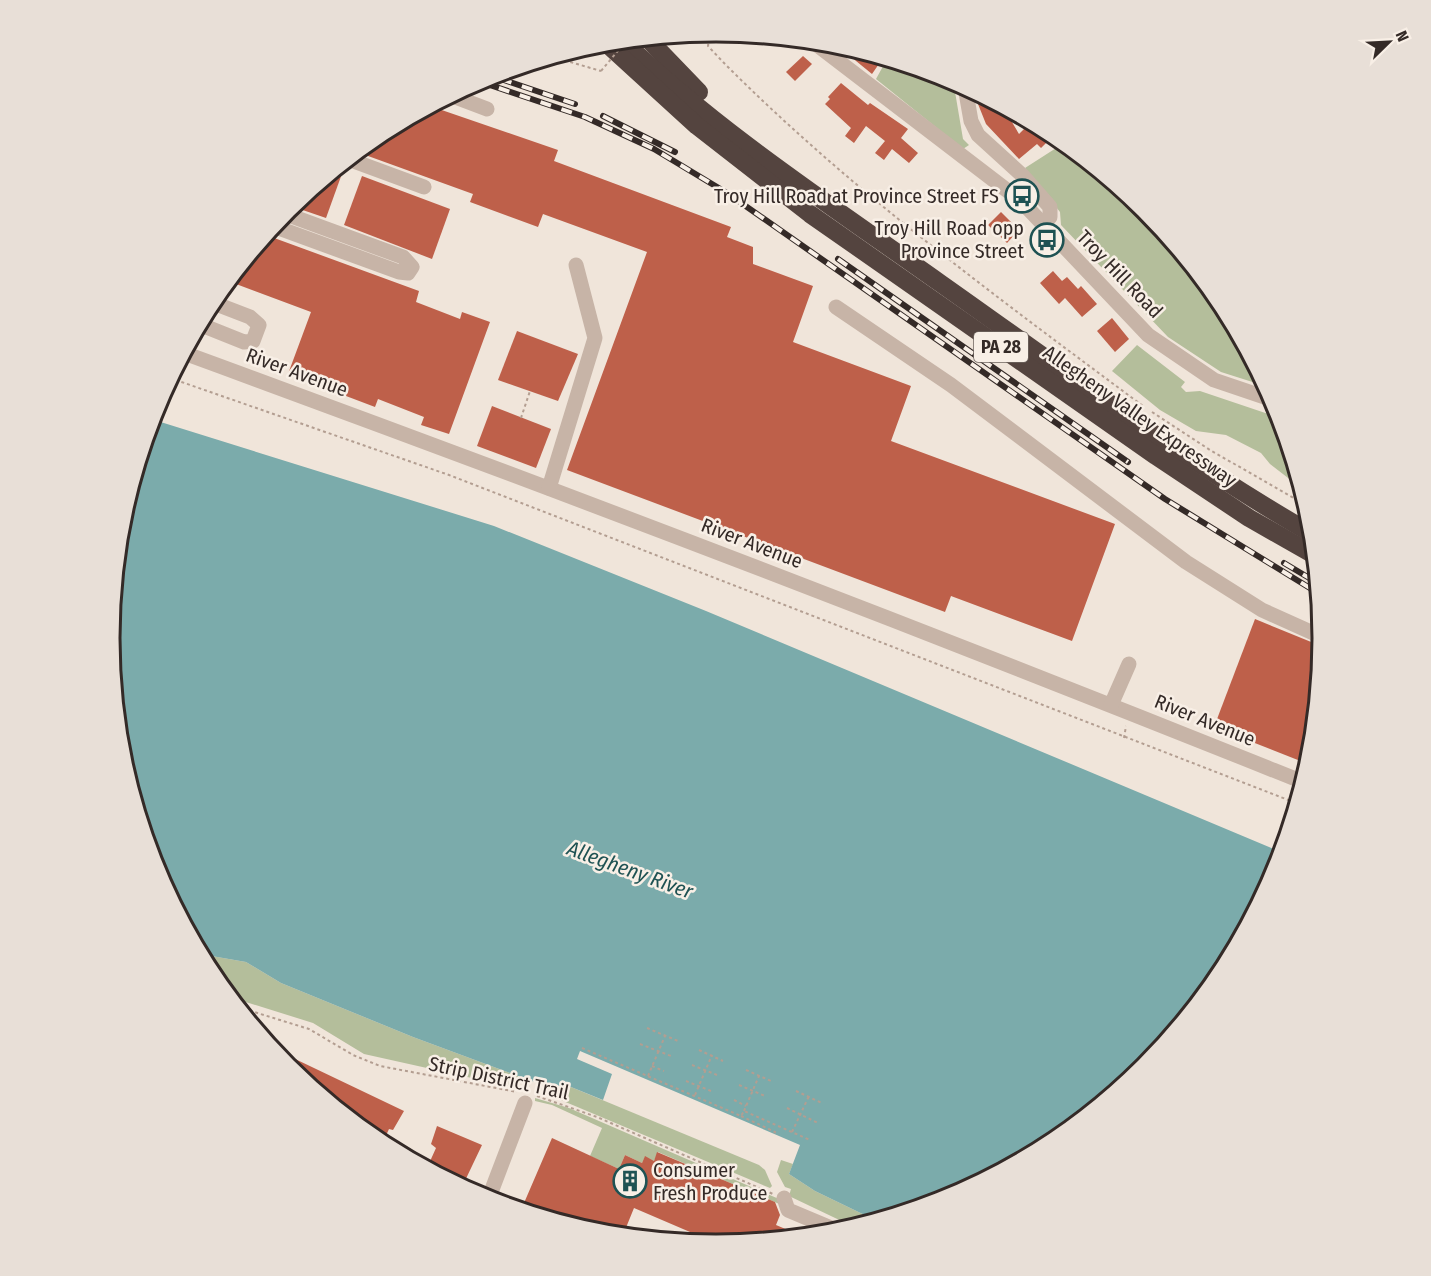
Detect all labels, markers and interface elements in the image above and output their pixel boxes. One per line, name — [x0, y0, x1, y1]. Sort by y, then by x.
north arrow — [1359, 12, 1419, 72]
text: N — [1392, 28, 1413, 44]
bus stop icon: Troy Hill Road at Province Street FS — [1004, 178, 1040, 214]
place label: Troy Hill Road at Province Street FS — [714, 184, 999, 208]
place label: Troy Hill Road opp Province Street — [874, 216, 1024, 263]
bus stop icon: Troy Hill Road opp Province Street — [1029, 222, 1065, 258]
street label: Troy Hill Road — [1072, 225, 1168, 323]
road number: PA 28 — [974, 332, 1028, 362]
street label: Allegheny Valley Expressway — [1039, 340, 1241, 492]
street label: River Avenue — [243, 343, 351, 401]
street label: River Avenue — [698, 513, 806, 573]
street label: River Avenue — [1151, 689, 1259, 751]
water label: Allegheny River — [563, 835, 697, 905]
street label: Strip District Trail — [427, 1051, 571, 1105]
place label: Consumer Fresh Produce — [653, 1158, 767, 1205]
building icon: Consumer Fresh Produce — [612, 1163, 648, 1199]

